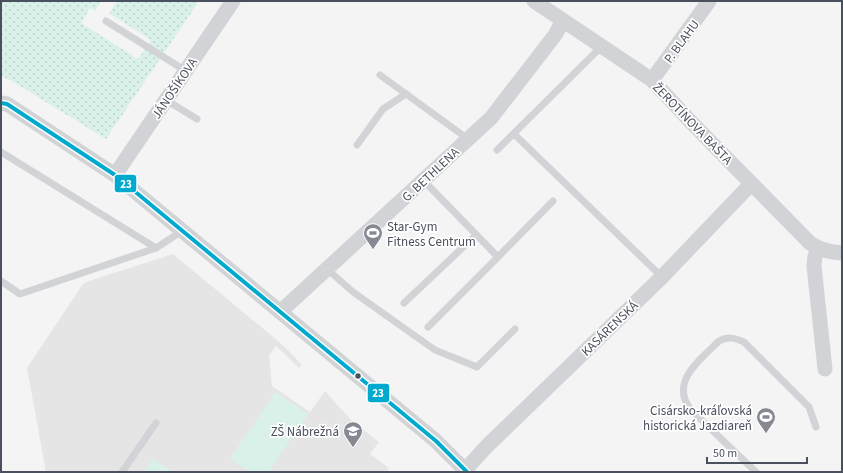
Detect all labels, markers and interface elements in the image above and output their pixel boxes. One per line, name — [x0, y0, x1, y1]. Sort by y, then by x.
street label: P. BLAHU — [660, 16, 704, 67]
street label: JÁNOŠÍKOVA — [148, 54, 202, 123]
street label: ŽEROTÍNOVA BAŠTA — [648, 79, 737, 169]
street label: G. BETHLENA — [398, 143, 464, 206]
line badge: 23 — [114, 174, 137, 193]
text: 23 — [120, 177, 132, 192]
place label: Star-Gym Fitness Centrum — [387, 218, 476, 251]
sports icon: Star-Gym Fitness Centrum — [362, 222, 384, 250]
street label: KASÁRENSKÁ — [577, 296, 643, 360]
unlabelled marker — [353, 371, 363, 381]
line badge: 23 — [367, 383, 390, 403]
text: 23 — [372, 386, 384, 401]
place label: Cisársko-kráľovská historická Jazdiareň — [643, 402, 752, 435]
sports icon: Cisársko-kráľovská historická Jazdiareň — [755, 406, 777, 434]
school or university icon: ZŠ Nábrežná — [342, 420, 364, 448]
place label: ZŠ Nábrežná — [271, 423, 339, 441]
scale bar — [707, 439, 807, 465]
text: 50 m — [713, 445, 737, 462]

